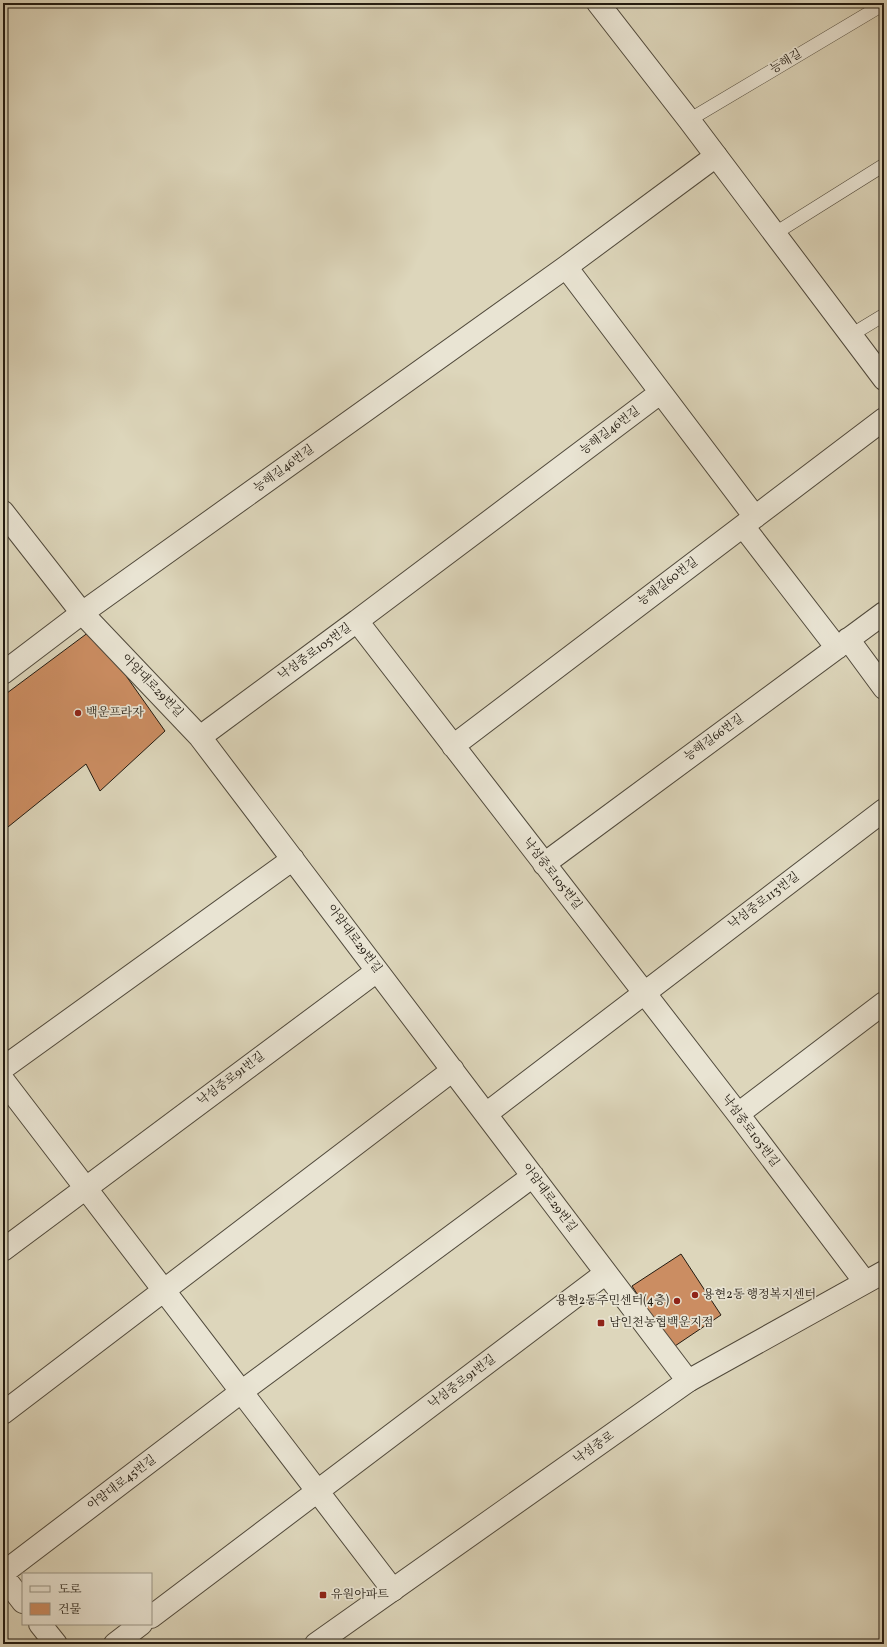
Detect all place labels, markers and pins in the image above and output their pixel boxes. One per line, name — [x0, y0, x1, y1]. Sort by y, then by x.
place label: 백운프라자 — [86, 705, 144, 721]
marker: 백운프라자 — [73, 708, 83, 718]
place label: 용현2동 행정복지센터 — [703, 1287, 816, 1303]
marker: 용현2동 행정복지센터 — [690, 1290, 700, 1300]
place label: 용현2동주민센터(4층) — [556, 1293, 669, 1309]
marker: 용현2동주민센터(4층) — [672, 1296, 682, 1306]
place label: 남인천농협백운지점 — [609, 1315, 713, 1331]
marker: 남인천농협백운지점 — [596, 1318, 606, 1328]
place label: 유원아파트 — [331, 1587, 389, 1603]
marker: 유원아파트 — [318, 1590, 328, 1600]

